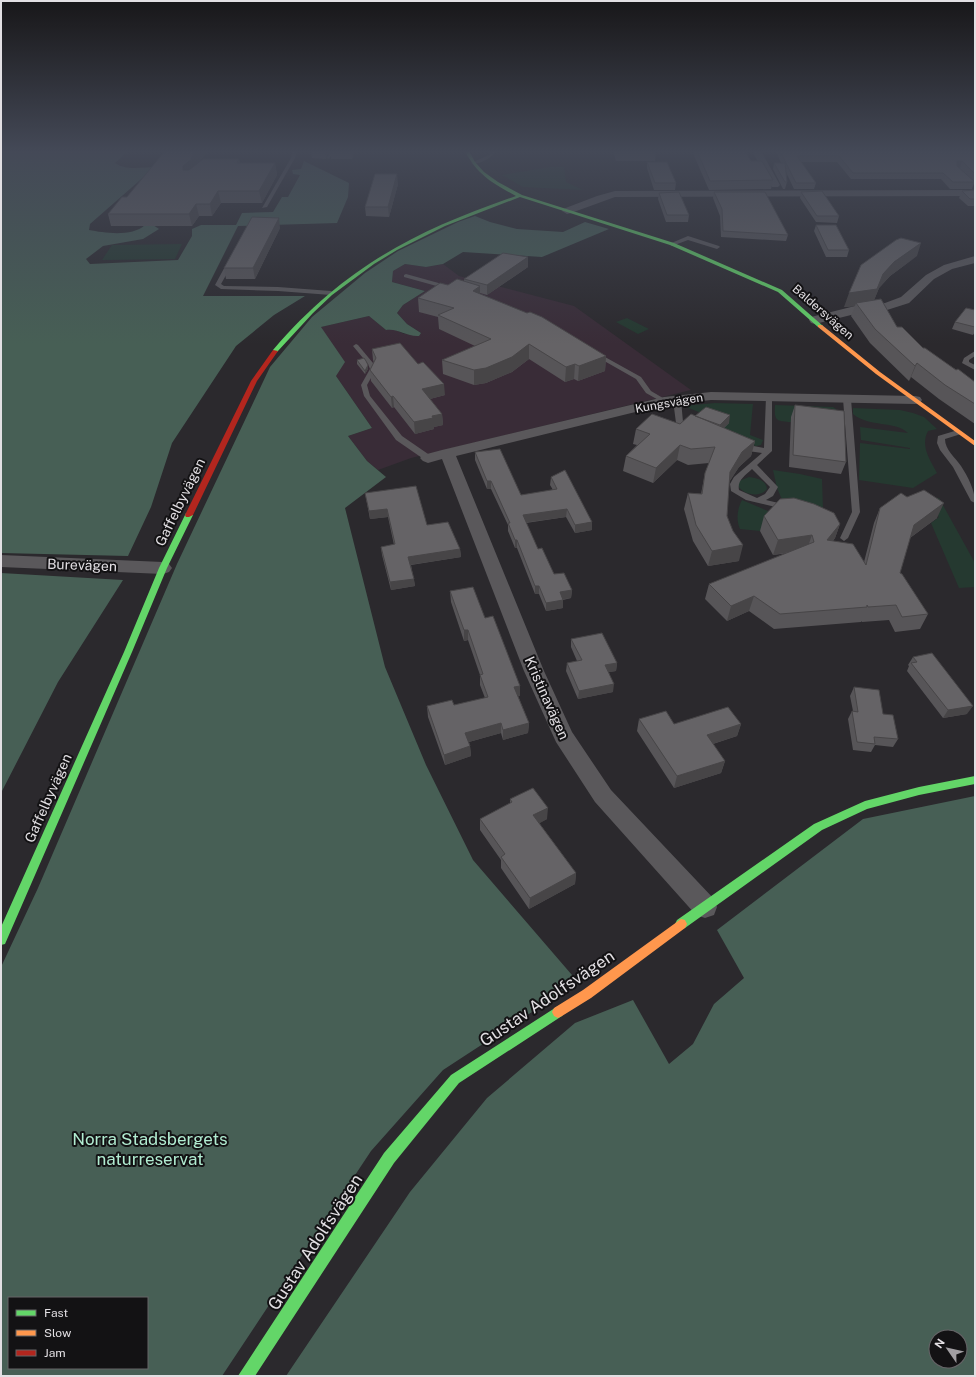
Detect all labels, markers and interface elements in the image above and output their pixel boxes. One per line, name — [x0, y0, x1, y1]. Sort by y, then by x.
street label: Baldersvägen — [790, 282, 856, 342]
street label: Kungsvägen — [634, 390, 704, 416]
street label: Gaffelbyvägen — [152, 456, 208, 548]
street label: Burevägen — [47, 556, 117, 574]
street label: Kristinavägen — [522, 654, 572, 742]
street label: Gaffelbyvägen — [21, 751, 75, 845]
street label: Gustav Adolfsvägen — [476, 945, 618, 1051]
park label: Norra Stadsbergets naturreservat — [72, 1129, 228, 1169]
street label: Gustav Adolfsvägen — [264, 1170, 366, 1314]
legend — [8, 1297, 148, 1369]
text: Fast — [44, 1306, 69, 1320]
text: Slow — [44, 1326, 72, 1340]
north arrow — [928, 1329, 968, 1369]
text: N — [932, 1336, 947, 1350]
text: Jam — [44, 1346, 66, 1360]

